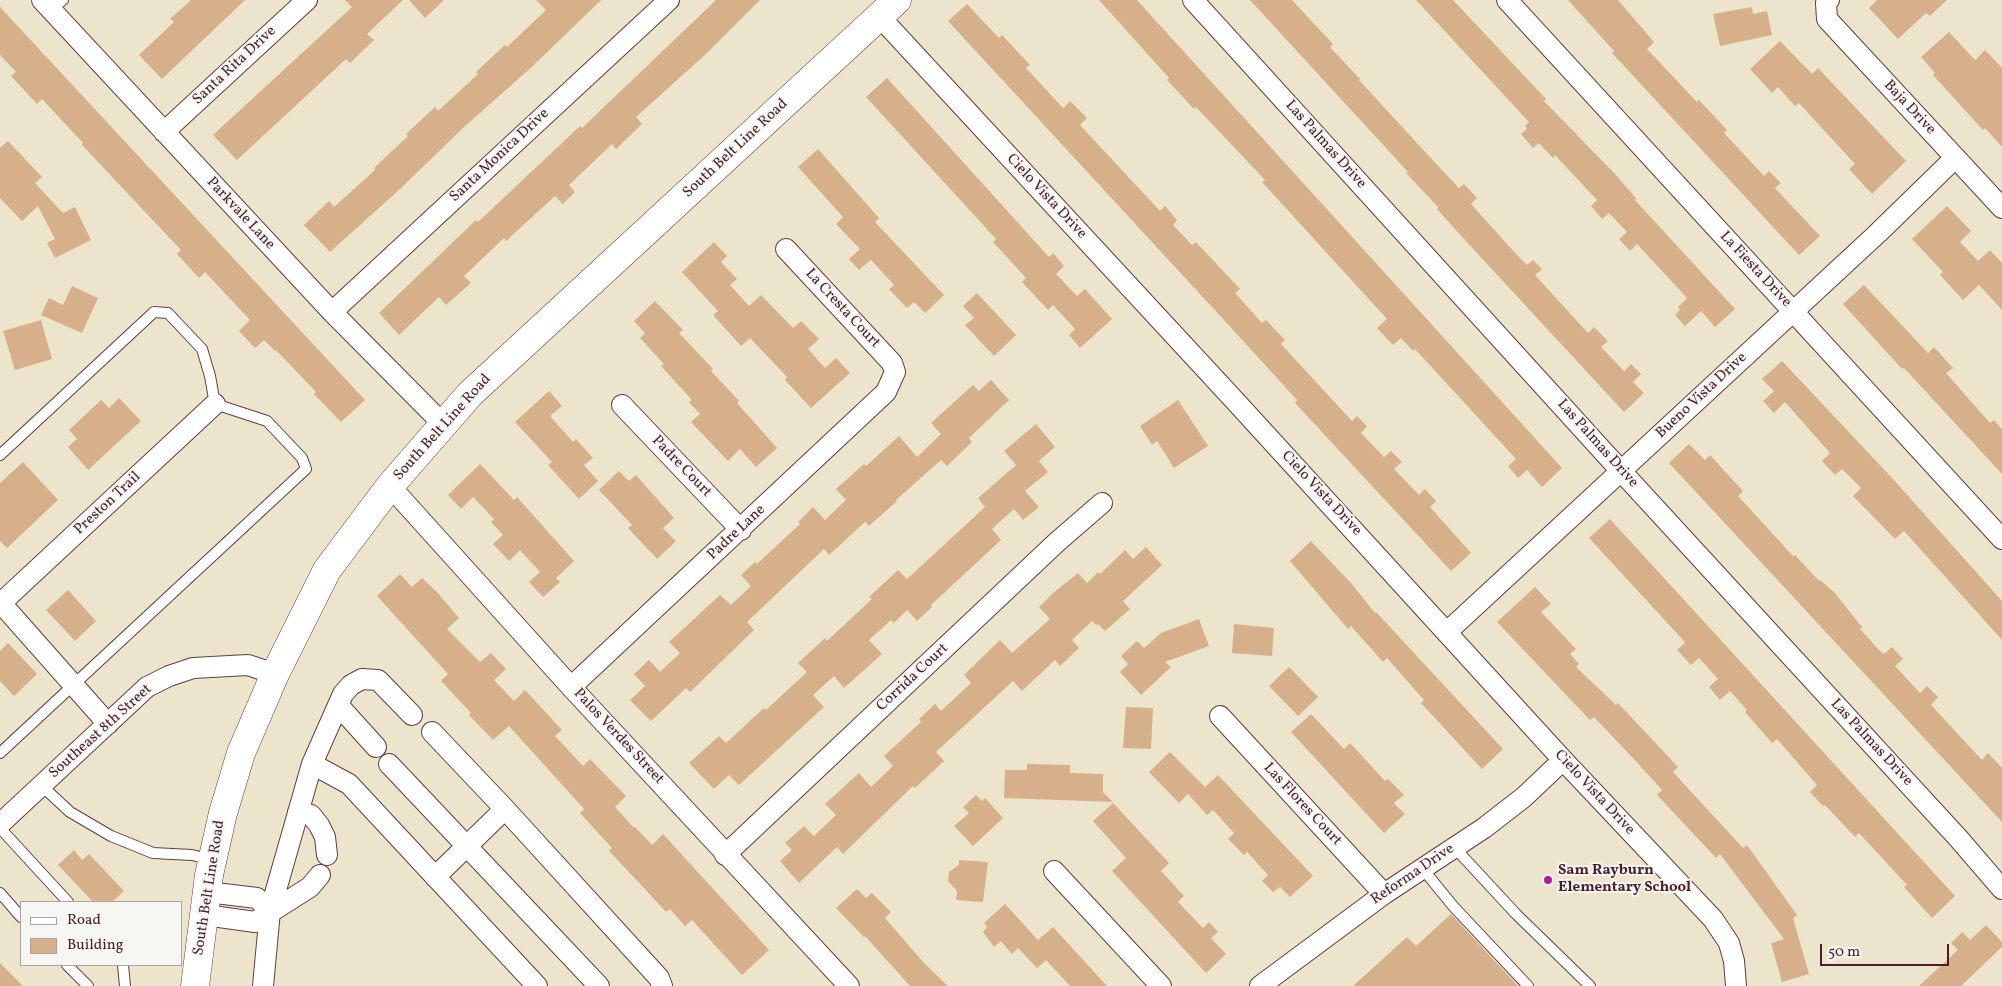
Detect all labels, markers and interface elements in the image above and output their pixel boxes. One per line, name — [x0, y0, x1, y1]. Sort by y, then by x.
street label: Santa Rita Drive — [190, 23, 280, 109]
street label: Baja Drive — [1879, 77, 1939, 139]
street label: South Belt Line Road — [680, 96, 792, 202]
street label: Las Palmas Drive — [1281, 97, 1369, 193]
street label: Santa Monica Drive — [447, 105, 553, 207]
street label: Cielo Vista Drive — [1002, 151, 1090, 243]
street label: Parkvale Lane — [202, 174, 278, 254]
street label: La Fiesta Drive — [1715, 228, 1795, 312]
street label: La Cresta Court — [801, 266, 883, 352]
street label: Bueno Vista Drive — [1653, 349, 1751, 443]
street label: South Belt Line Road — [390, 371, 496, 485]
street label: Las Palmas Drive — [1553, 396, 1641, 492]
street label: Padre Court — [647, 432, 715, 502]
street label: Cielo Vista Drive — [1277, 448, 1365, 540]
street label: Preston Trail — [71, 469, 145, 539]
street label: Padre Lane — [704, 502, 770, 564]
street label: Corrida Court — [873, 640, 953, 716]
street label: Southeast 8th Street — [46, 681, 156, 783]
street label: Palos Verdes Street — [569, 685, 667, 789]
street label: Las Palmas Drive — [1826, 696, 1916, 790]
street label: Cielo Vista Drive — [1550, 747, 1638, 839]
street label: Las Flores Court — [1259, 760, 1345, 850]
street label: South Belt Line Road — [190, 819, 230, 957]
street label: Reforma Drive — [1368, 840, 1458, 910]
place label: Sam Rayburn Elementary School — [1558, 862, 1691, 897]
marker: Sam Rayburn Elementary School — [1542, 874, 1554, 886]
legend — [20, 901, 182, 966]
text: Road — [67, 910, 101, 931]
scale bar — [1822, 934, 1951, 966]
text: Building — [67, 935, 123, 956]
text: 50 m — [1828, 942, 1860, 963]

